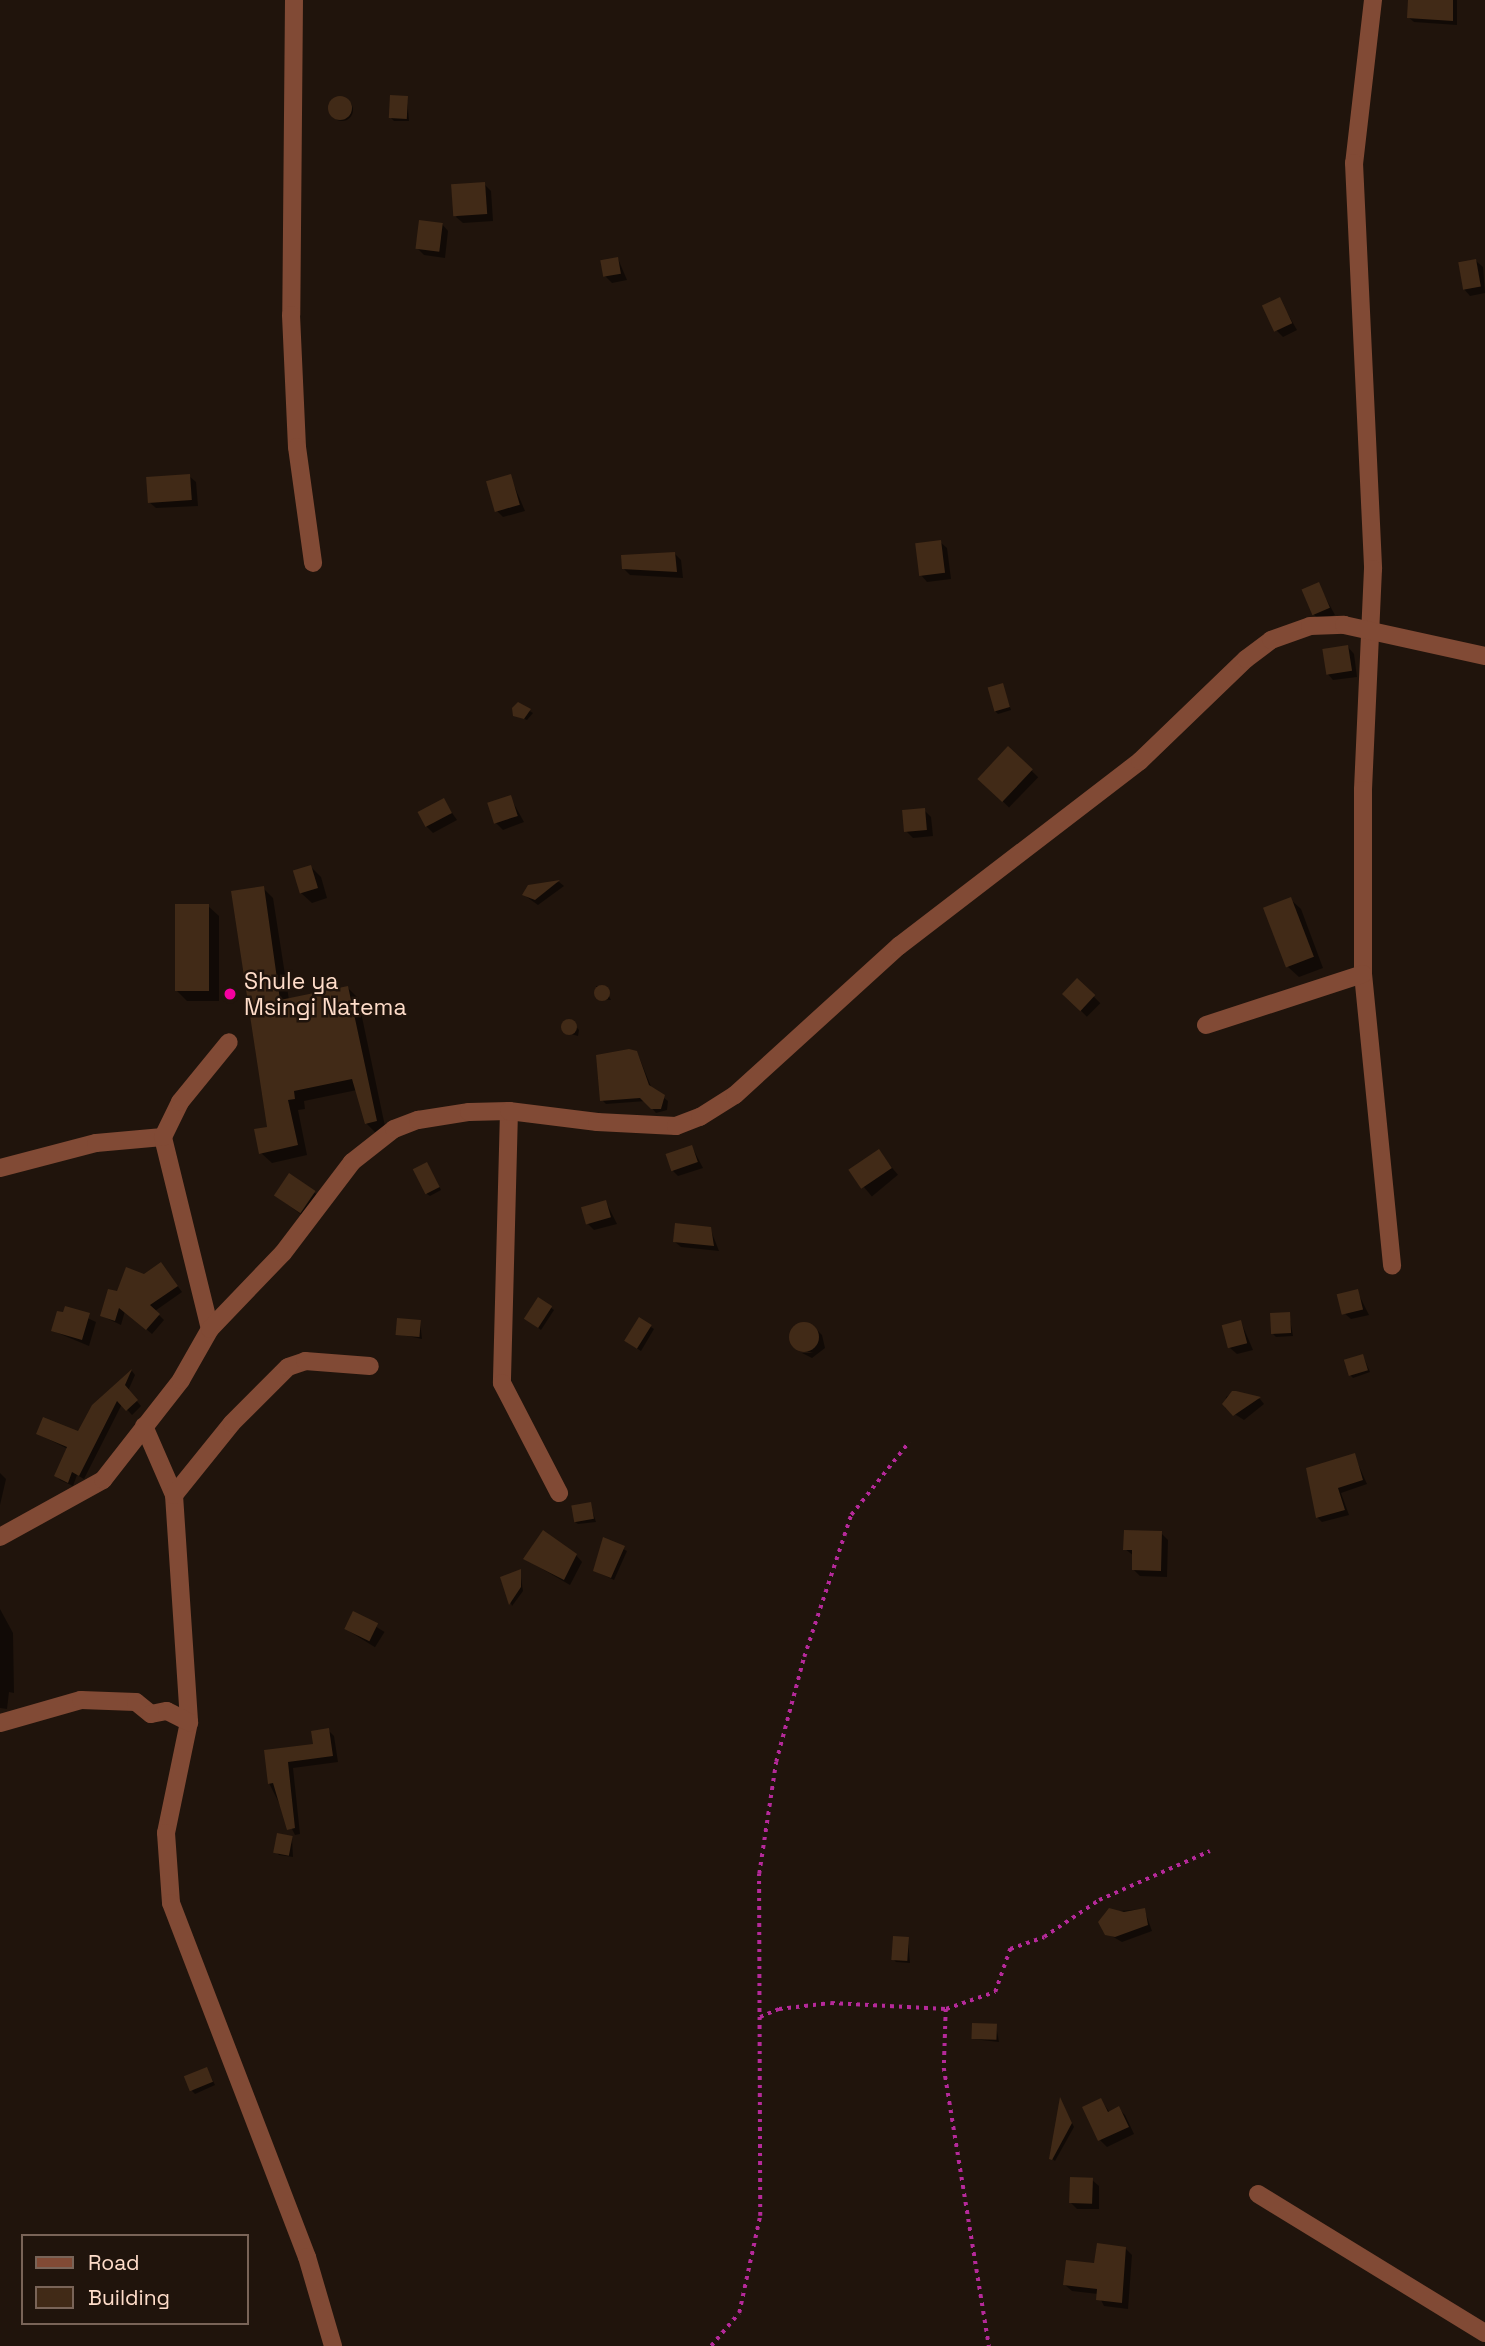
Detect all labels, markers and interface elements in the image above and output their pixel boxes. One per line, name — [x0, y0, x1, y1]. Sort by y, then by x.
place label: Shule ya Msingi Natema — [244, 967, 407, 1021]
marker: Shule ya Msingi Natema — [222, 986, 238, 1002]
legend — [21, 2234, 248, 2325]
text: Road — [88, 2249, 140, 2276]
text: Building — [88, 2284, 170, 2311]

